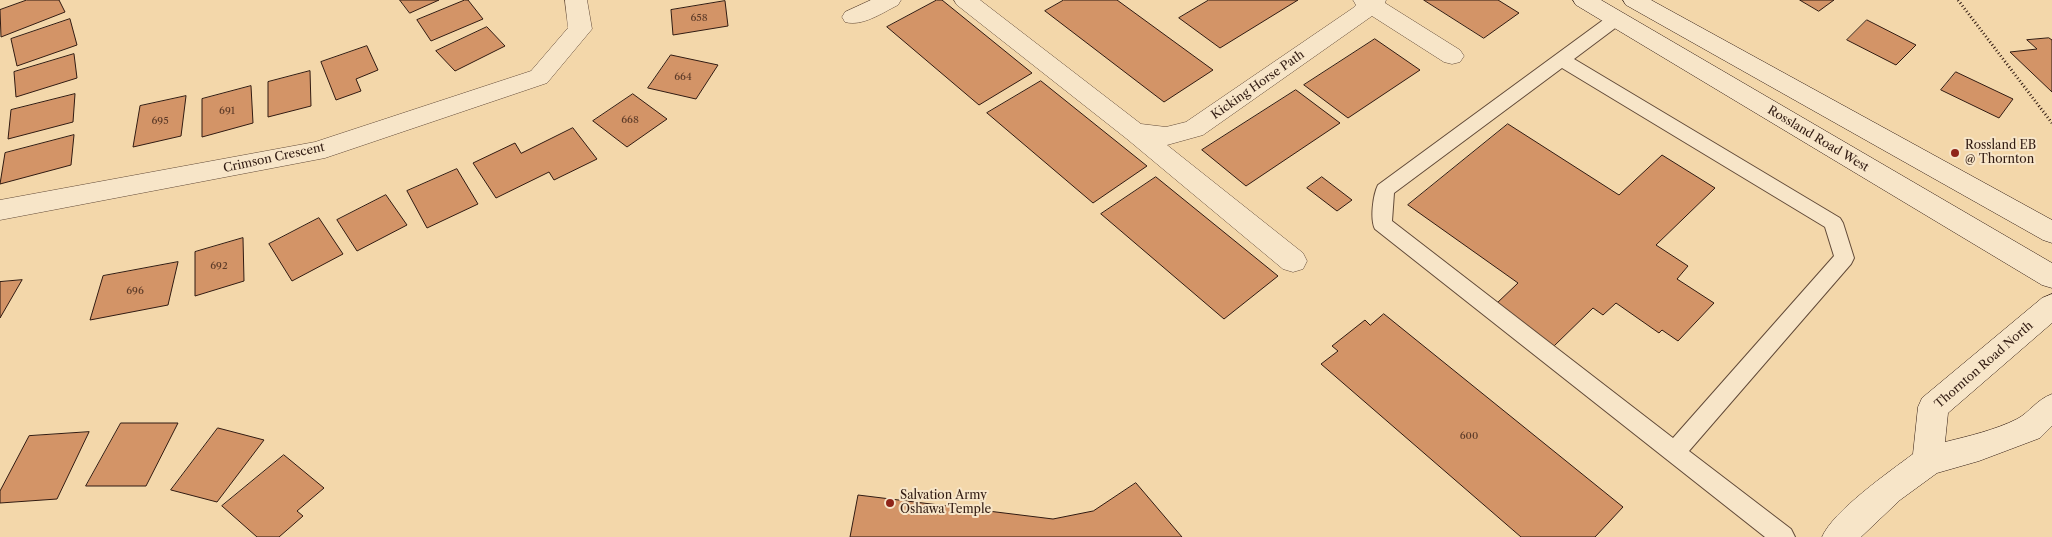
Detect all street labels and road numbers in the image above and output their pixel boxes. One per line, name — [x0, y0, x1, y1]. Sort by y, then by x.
street label: Kicking Horse Path — [1209, 47, 1307, 123]
street label: Rossland Road West — [1765, 103, 1871, 175]
street label: Crimson Crescent — [222, 140, 326, 176]
street label: Thornton Road North — [1932, 318, 2036, 412]

